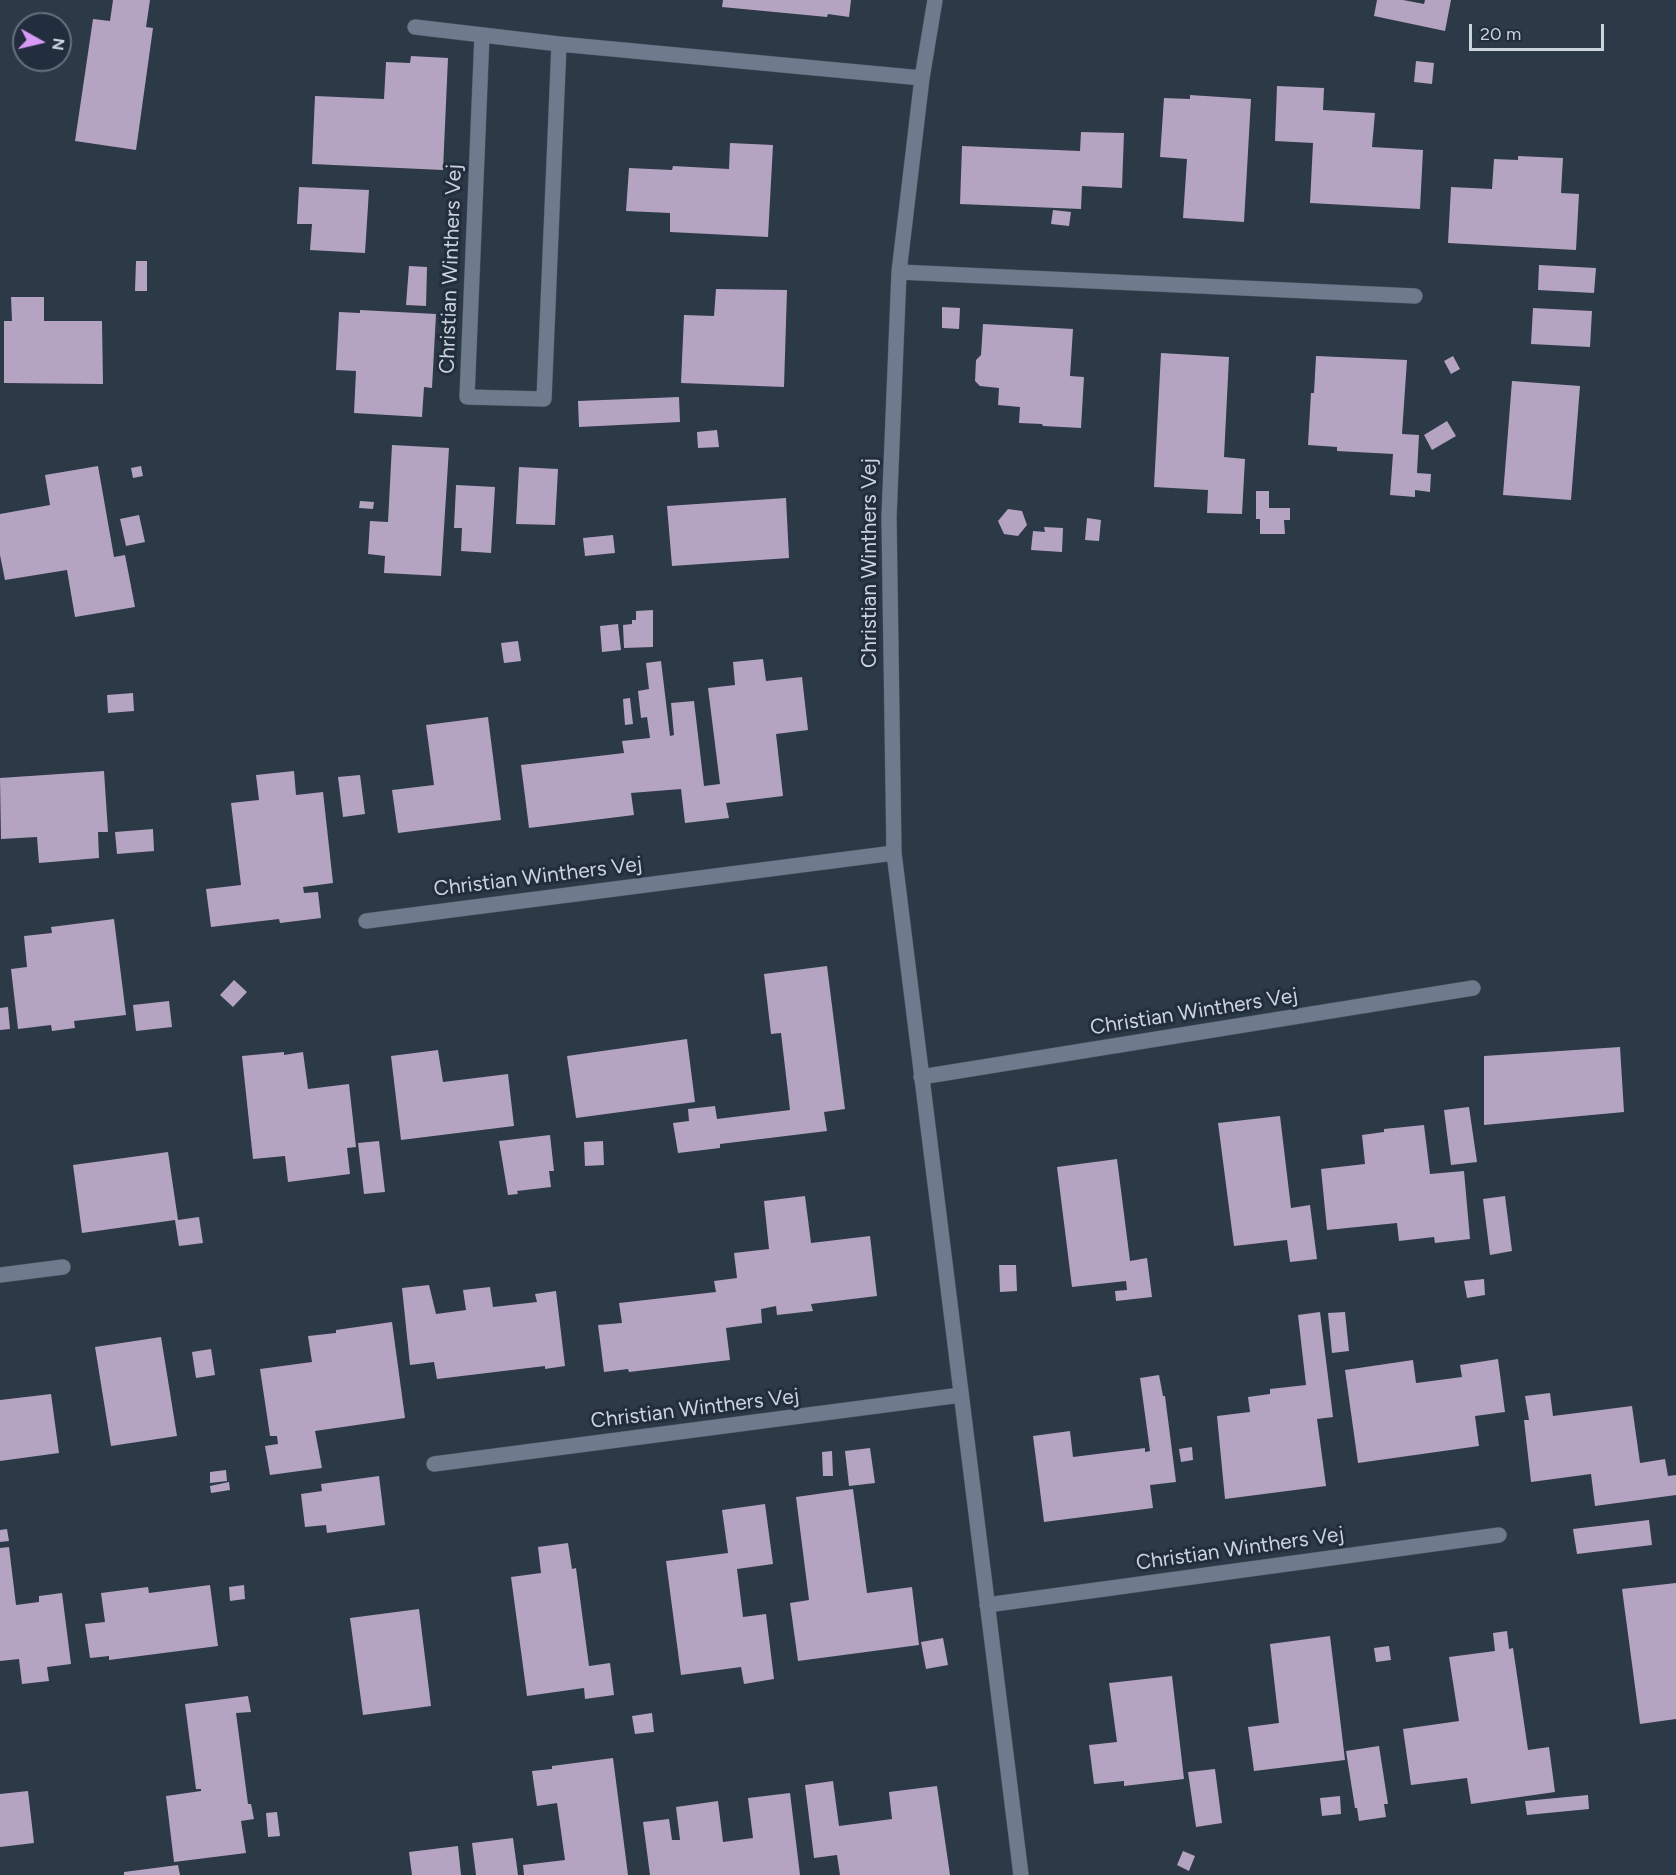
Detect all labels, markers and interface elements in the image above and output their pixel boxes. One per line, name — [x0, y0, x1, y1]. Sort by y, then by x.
north arrow — [12, 12, 72, 72]
scale bar — [1472, 12, 1607, 50]
text: 20 m — [1480, 23, 1521, 45]
text: N — [48, 37, 69, 52]
street label: Christian Winthers Vej — [435, 164, 467, 374]
street label: Christian Winthers Vej — [857, 458, 883, 668]
street label: Christian Winthers Vej — [432, 852, 644, 902]
street label: Christian Winthers Vej — [1088, 983, 1300, 1041]
street label: Christian Winthers Vej — [589, 1384, 801, 1434]
street label: Christian Winthers Vej — [1134, 1522, 1346, 1576]

